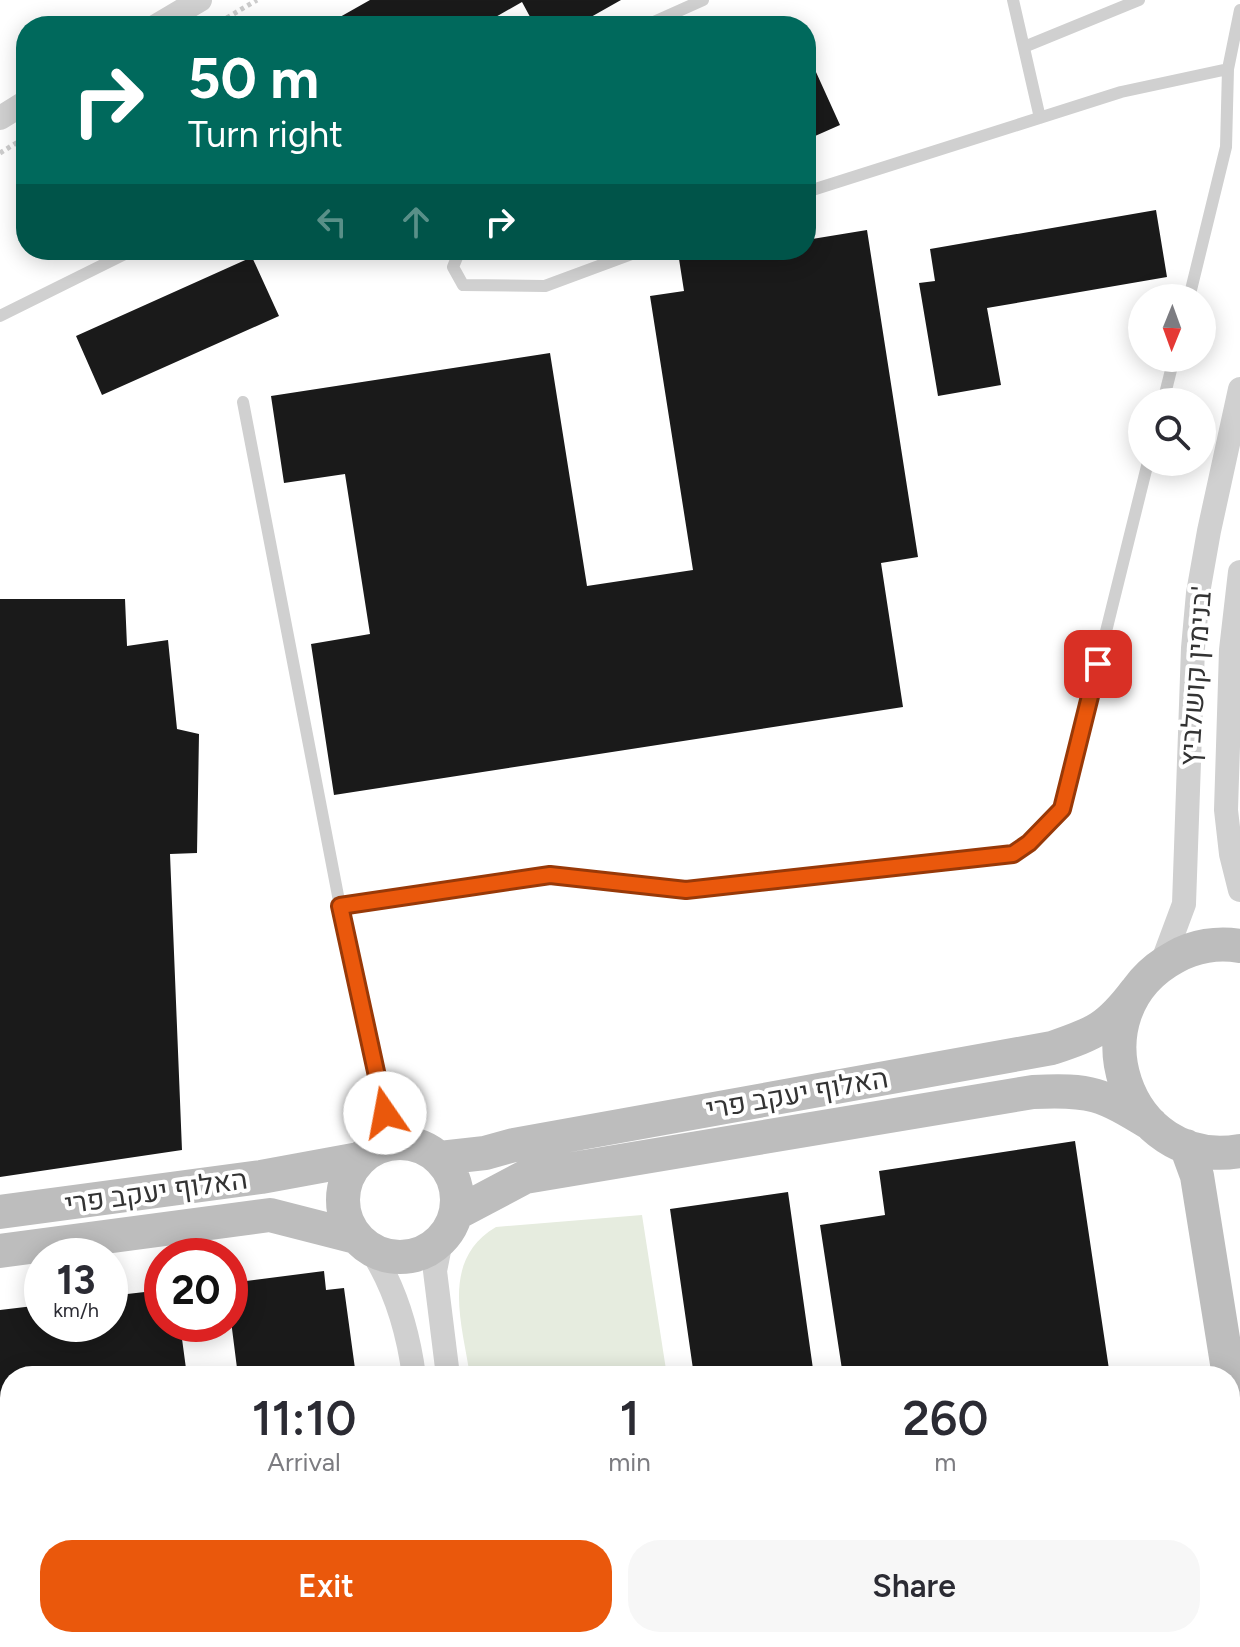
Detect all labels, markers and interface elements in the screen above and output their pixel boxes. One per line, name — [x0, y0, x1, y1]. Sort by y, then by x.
text: 50 m — [188, 45, 319, 112]
icon: right — [56, 48, 160, 152]
text: Turn right — [188, 113, 343, 156]
icon: left — [310, 200, 354, 244]
icon: ahead — [394, 200, 438, 244]
icon: right — [478, 200, 522, 244]
north arrow — [1128, 284, 1216, 372]
map controls — [1128, 284, 1216, 476]
button: search — [1128, 388, 1216, 476]
street label: בנימין קושלביץ' — [1172, 585, 1218, 767]
pin — [1064, 630, 1132, 698]
icon: arrive — [1076, 642, 1120, 686]
street label: האלוף יעקב פרי — [703, 1060, 891, 1126]
position arrow — [343, 1071, 427, 1155]
street label: האלוף יעקב פרי — [62, 1161, 250, 1221]
speed limit sign: 20 — [144, 1238, 248, 1342]
text: 13 — [56, 1256, 96, 1304]
text: km/h — [53, 1298, 99, 1322]
text: 11:10 — [252, 1389, 356, 1447]
text: 1 — [619, 1389, 640, 1447]
text: 260 — [902, 1389, 988, 1447]
text: Arrival — [267, 1446, 341, 1478]
text: min — [608, 1446, 651, 1478]
text: m — [934, 1446, 956, 1478]
button: Exit — [40, 1540, 612, 1632]
button: Share — [628, 1540, 1200, 1632]

